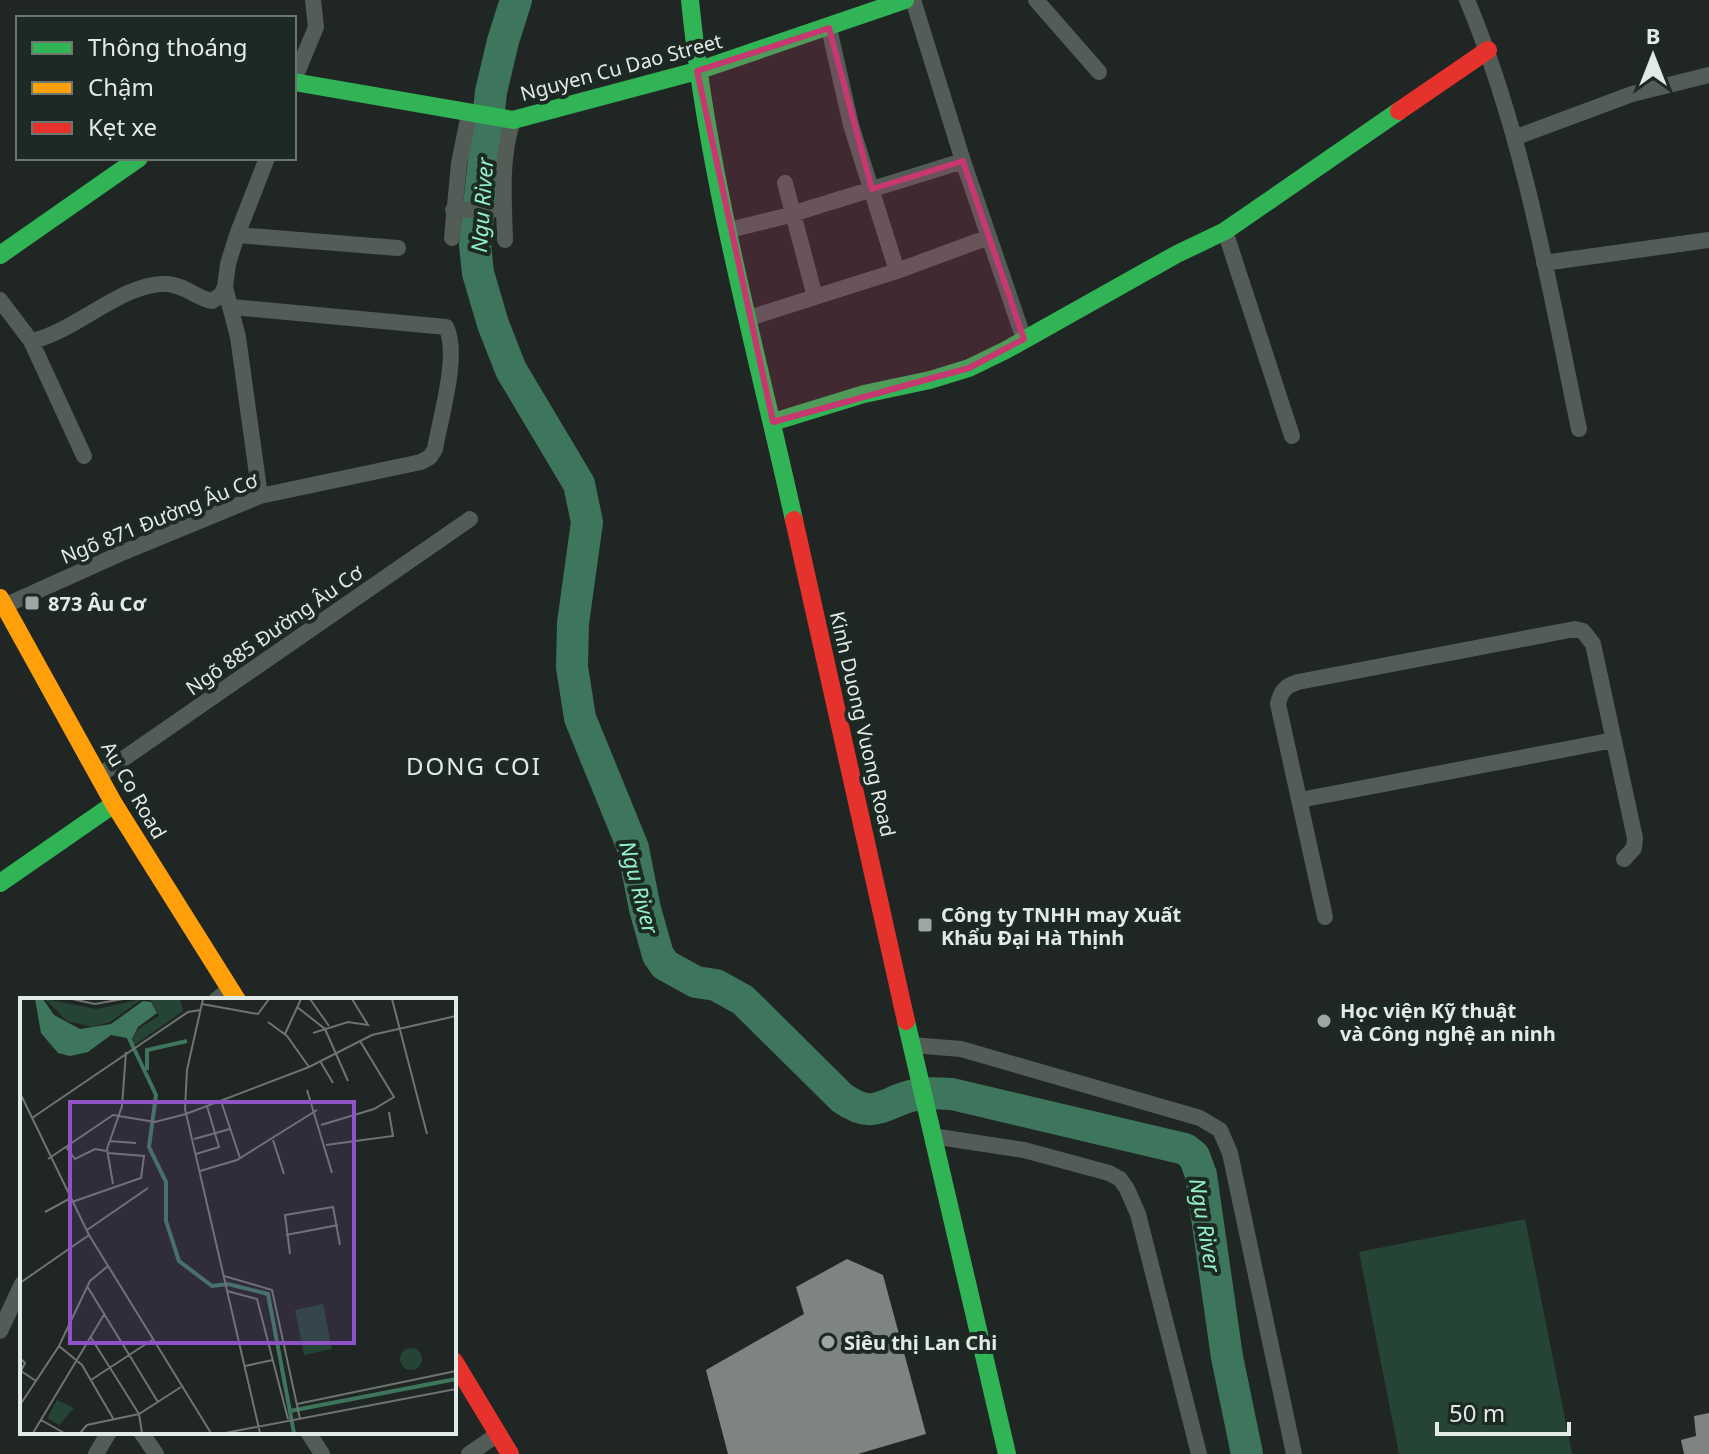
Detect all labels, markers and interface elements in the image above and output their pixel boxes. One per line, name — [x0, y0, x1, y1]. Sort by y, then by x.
legend — [16, 16, 296, 160]
north arrow — [1613, 16, 1693, 96]
text: B — [1646, 20, 1660, 50]
street label: Nguyen Cu Dao Street — [517, 27, 725, 107]
text: Thông thoáng — [88, 30, 248, 63]
text: Chậm — [88, 70, 154, 103]
text: Kẹt xe — [88, 110, 157, 143]
water label: Ngu River — [463, 155, 499, 253]
street label: Ngõ 871 Đường Âu Cơ — [57, 466, 262, 570]
street label: Ngõ 885 Đường Âu Cơ — [180, 558, 368, 701]
place label: 873 Âu Cơ — [48, 590, 147, 617]
marker: 873 Âu Cơ — [23, 594, 41, 612]
street label: Kinh Duong Vuong Road — [824, 609, 902, 839]
street label: Au Co Road — [95, 736, 173, 844]
district label: DONG COI — [406, 749, 542, 782]
water label: Ngu River — [613, 837, 667, 938]
place label: Công ty TNHH may Xuất Khẩu Đại Hà Thịnh — [941, 901, 1182, 951]
marker: Công ty TNHH may Xuất Khẩu Đại Hà Thịnh — [916, 916, 934, 934]
place label: Học viện Kỹ thuật và Công nghệ an ninh — [1340, 997, 1556, 1047]
inset map — [20, 998, 456, 1434]
marker: Học viện Kỹ thuật và Công nghệ an ninh — [1315, 1012, 1333, 1030]
water label: Ngu River — [1183, 1176, 1229, 1276]
place label: Siêu thị Lan Chi — [844, 1329, 997, 1356]
marker: Siêu thị Lan Chi — [819, 1333, 837, 1351]
scale bar — [1437, 1386, 1569, 1436]
text: 50 m — [1449, 1396, 1505, 1429]

